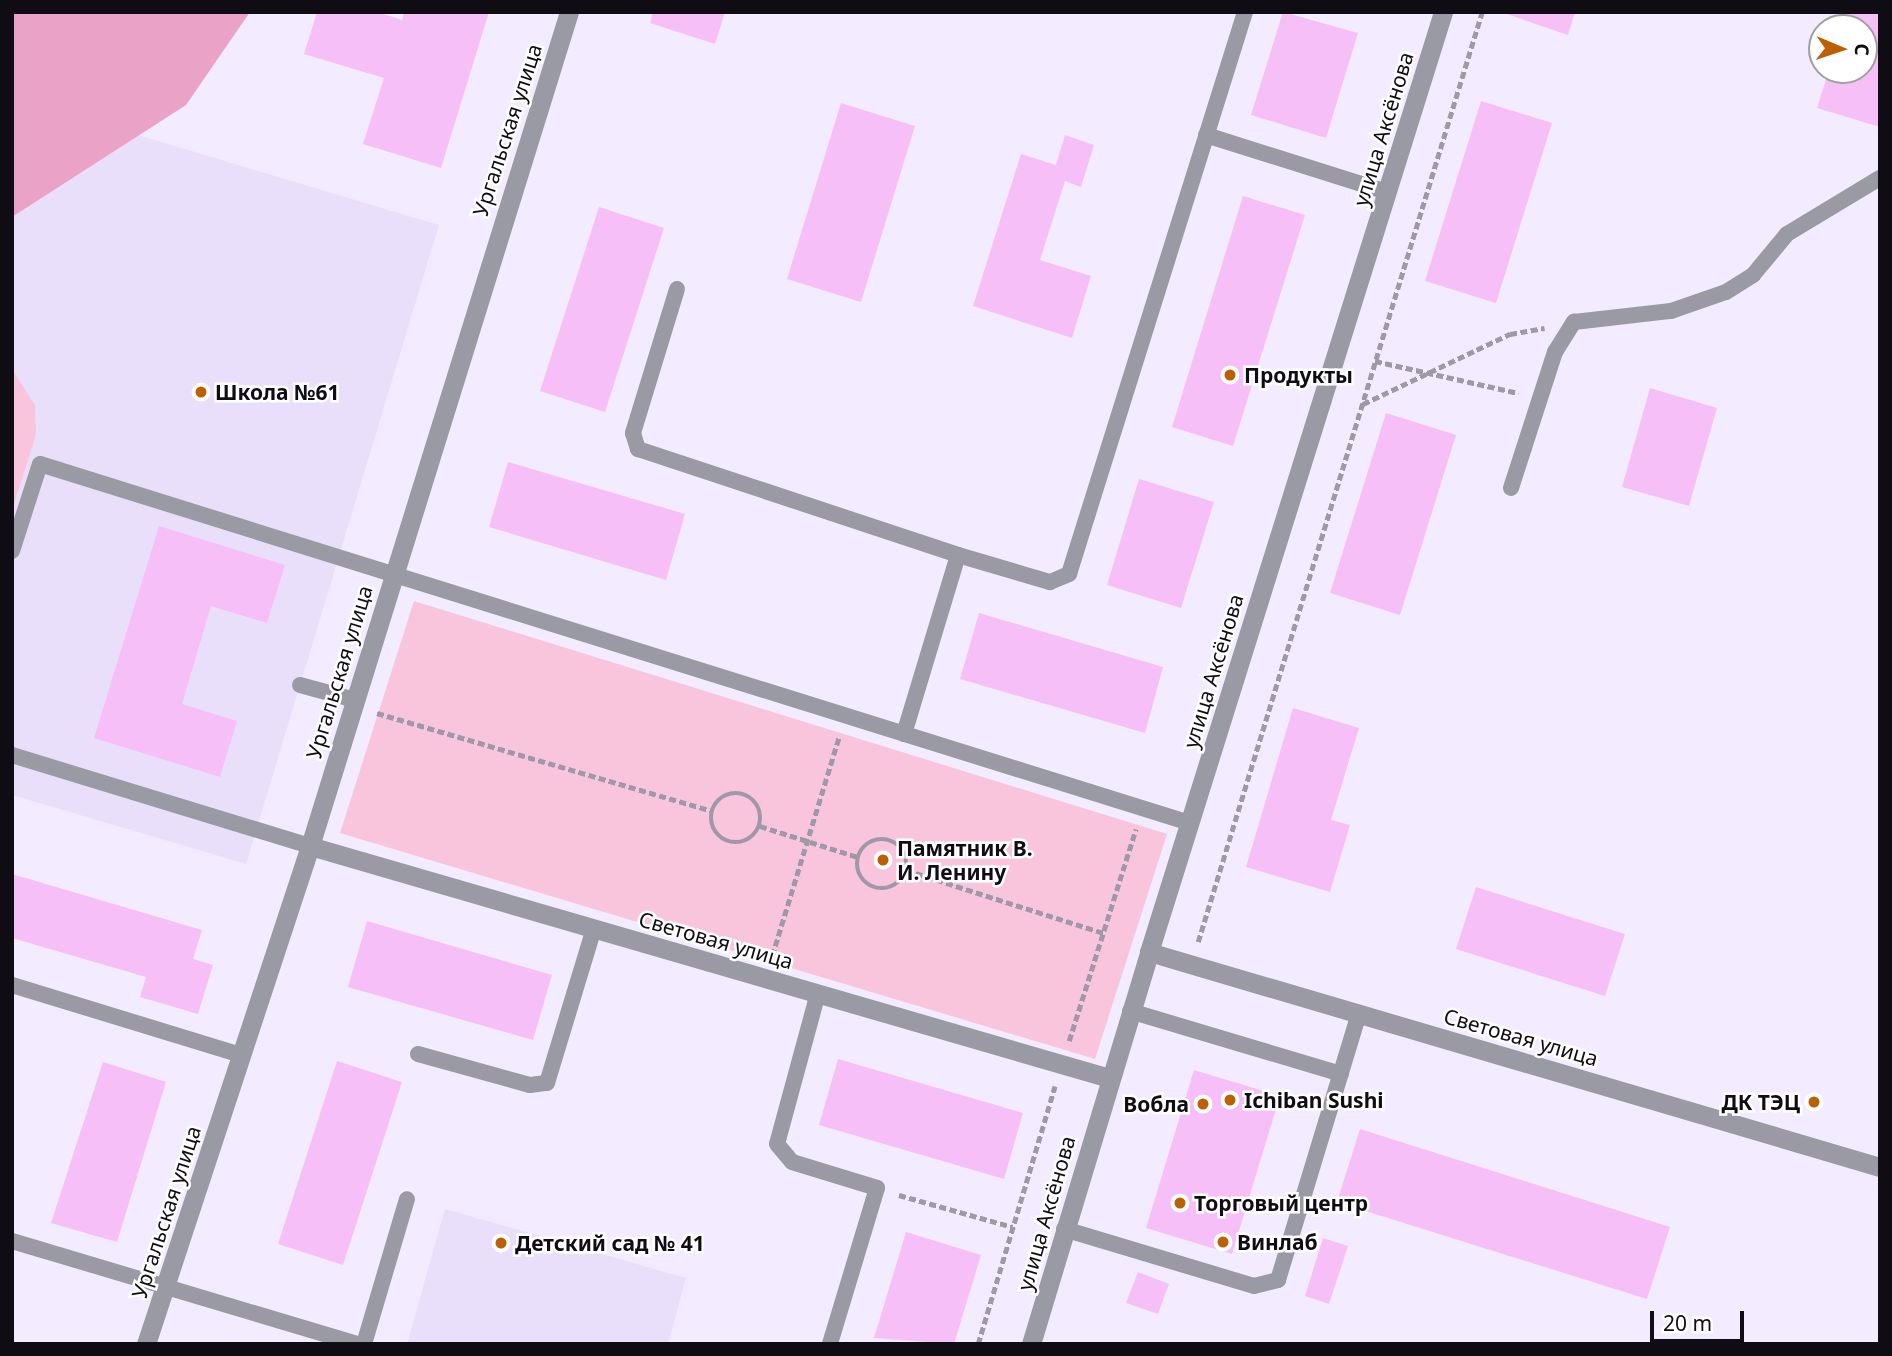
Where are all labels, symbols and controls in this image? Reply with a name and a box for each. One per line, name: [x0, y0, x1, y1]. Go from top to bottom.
north arrow: [1808, 14, 1878, 84]
street label: Ургальская улица: [467, 41, 547, 219]
text: С: [1849, 43, 1875, 56]
street label: улица Аксёнова: [1348, 49, 1418, 209]
place label: Продукты: [1244, 362, 1353, 388]
marker: Продукты: [1222, 367, 1238, 383]
place label: Школа №61: [215, 379, 340, 405]
marker: Школа №61: [193, 384, 209, 400]
street label: Ургальская улица: [301, 582, 377, 762]
street label: улица Аксёнова: [1178, 591, 1248, 751]
place label: Памятник В. И. Ленину: [897, 835, 1033, 885]
marker: Памятник В. И. Ленину: [875, 852, 891, 868]
street label: Световая улица: [636, 906, 796, 974]
street label: Световая улица: [1441, 1003, 1601, 1071]
place label: Ichiban Sushi: [1244, 1087, 1384, 1113]
place label: ДК ТЭЦ: [1722, 1089, 1800, 1115]
place label: Вобла: [1123, 1091, 1189, 1117]
marker: Ichiban Sushi: [1222, 1092, 1238, 1108]
marker: ДК ТЭЦ: [1806, 1094, 1822, 1110]
marker: Вобла: [1195, 1096, 1211, 1112]
street label: Ургальская улица: [126, 1123, 206, 1301]
street label: улица Аксёнова: [1012, 1133, 1080, 1293]
place label: Торговый центр: [1194, 1190, 1368, 1216]
marker: Торговый центр: [1172, 1195, 1188, 1211]
place label: Винлаб: [1237, 1229, 1318, 1255]
place label: Детский сад № 41: [515, 1230, 705, 1256]
marker: Винлаб: [1215, 1234, 1231, 1250]
marker: Детский сад № 41: [493, 1235, 509, 1251]
scale bar: [1654, 1296, 1748, 1340]
text: 20 m: [1663, 1309, 1712, 1337]

